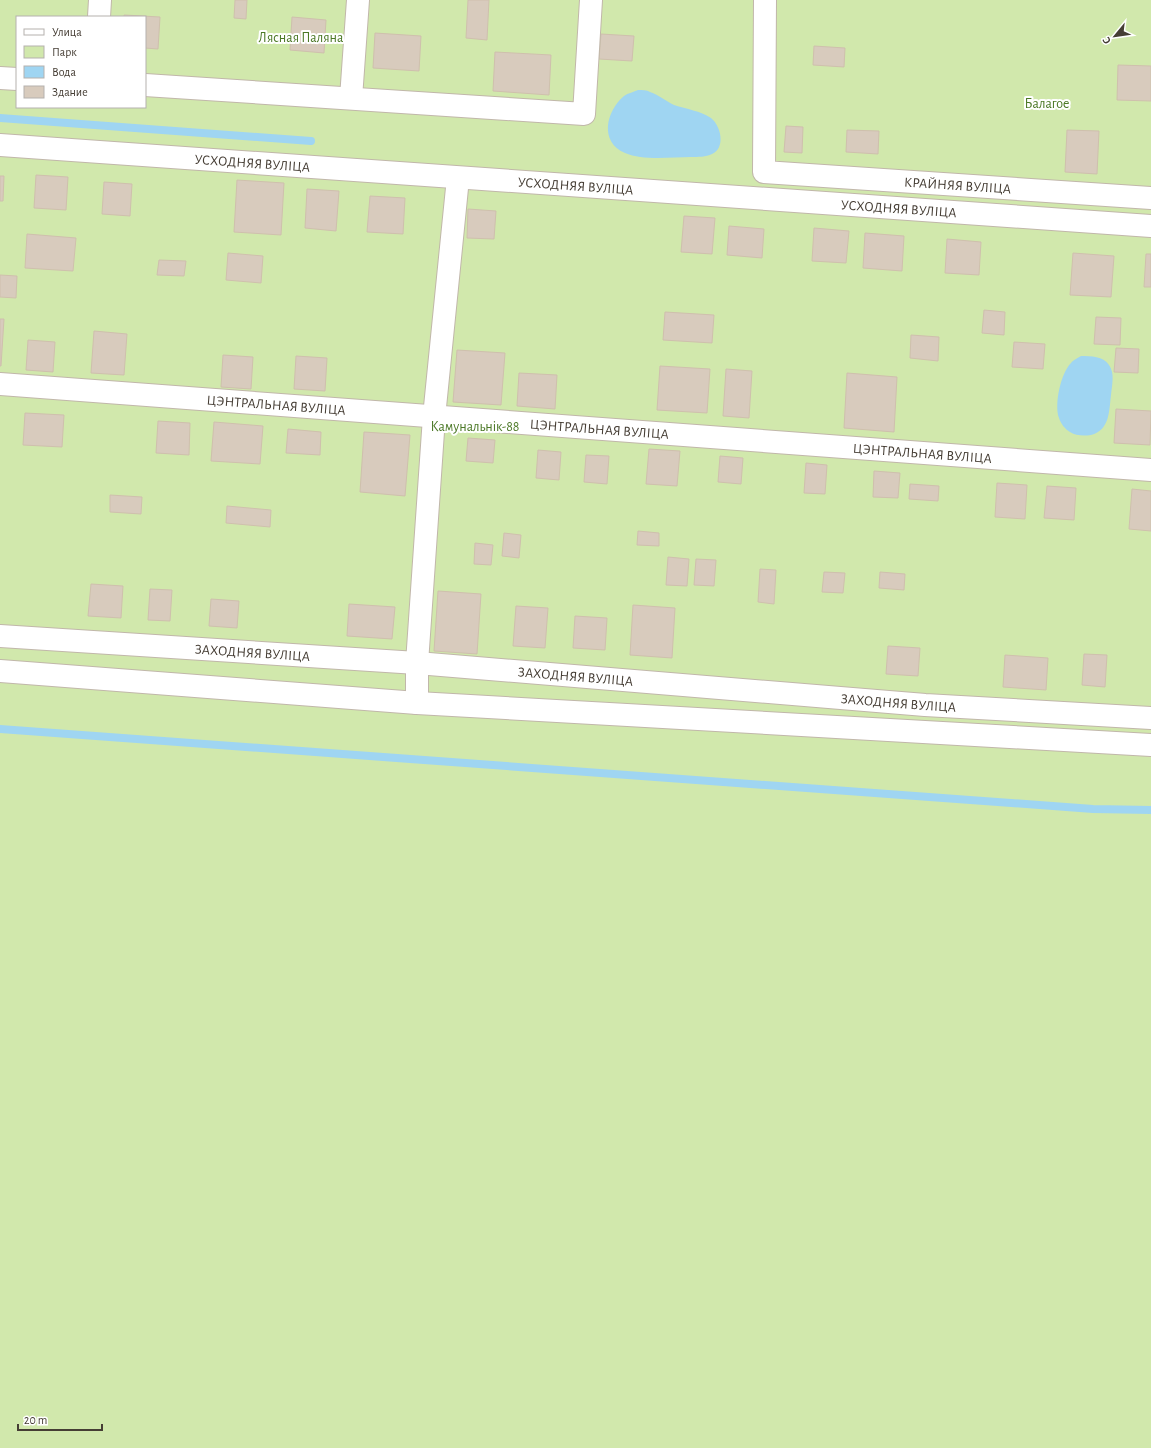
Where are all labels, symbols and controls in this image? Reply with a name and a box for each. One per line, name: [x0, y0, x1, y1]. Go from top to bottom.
legend: [16, 16, 146, 108]
north arrow: [1095, 16, 1135, 56]
text: Улица: [52, 26, 82, 38]
park label: Лясная Паляна: [259, 31, 344, 45]
text: С: [1100, 35, 1113, 46]
text: Парк: [52, 46, 77, 58]
text: Вода: [52, 66, 76, 78]
text: Здание: [52, 86, 88, 98]
park label: Балагое: [1025, 97, 1069, 111]
street label: УСХОДНЯЯ ВУЛІЦА: [194, 153, 311, 175]
street label: УСХОДНЯЯ ВУЛІЦА: [517, 175, 634, 198]
street label: КРАЙНЯЯ ВУЛІЦА: [904, 175, 1011, 197]
street label: УСХОДНЯЯ ВУЛІЦА: [840, 198, 957, 220]
street label: ЦЭНТРАЛЬНАЯ ВУЛІЦА: [206, 393, 346, 418]
street label: ЦЭНТРАЛЬНАЯ ВУЛІЦА: [529, 418, 669, 442]
park label: Камунальнік-88: [431, 420, 519, 434]
street label: ЦЭНТРАЛЬНАЯ ВУЛІЦА: [852, 442, 992, 466]
street label: ЗАХОДНЯЯ ВУЛІЦА: [194, 643, 311, 664]
street label: ЗАХОДНЯЯ ВУЛІЦА: [517, 665, 634, 689]
street label: ЗАХОДНЯЯ ВУЛІЦА: [840, 692, 956, 715]
scale bar: [18, 1406, 102, 1432]
text: 20 m: [24, 1414, 47, 1426]

